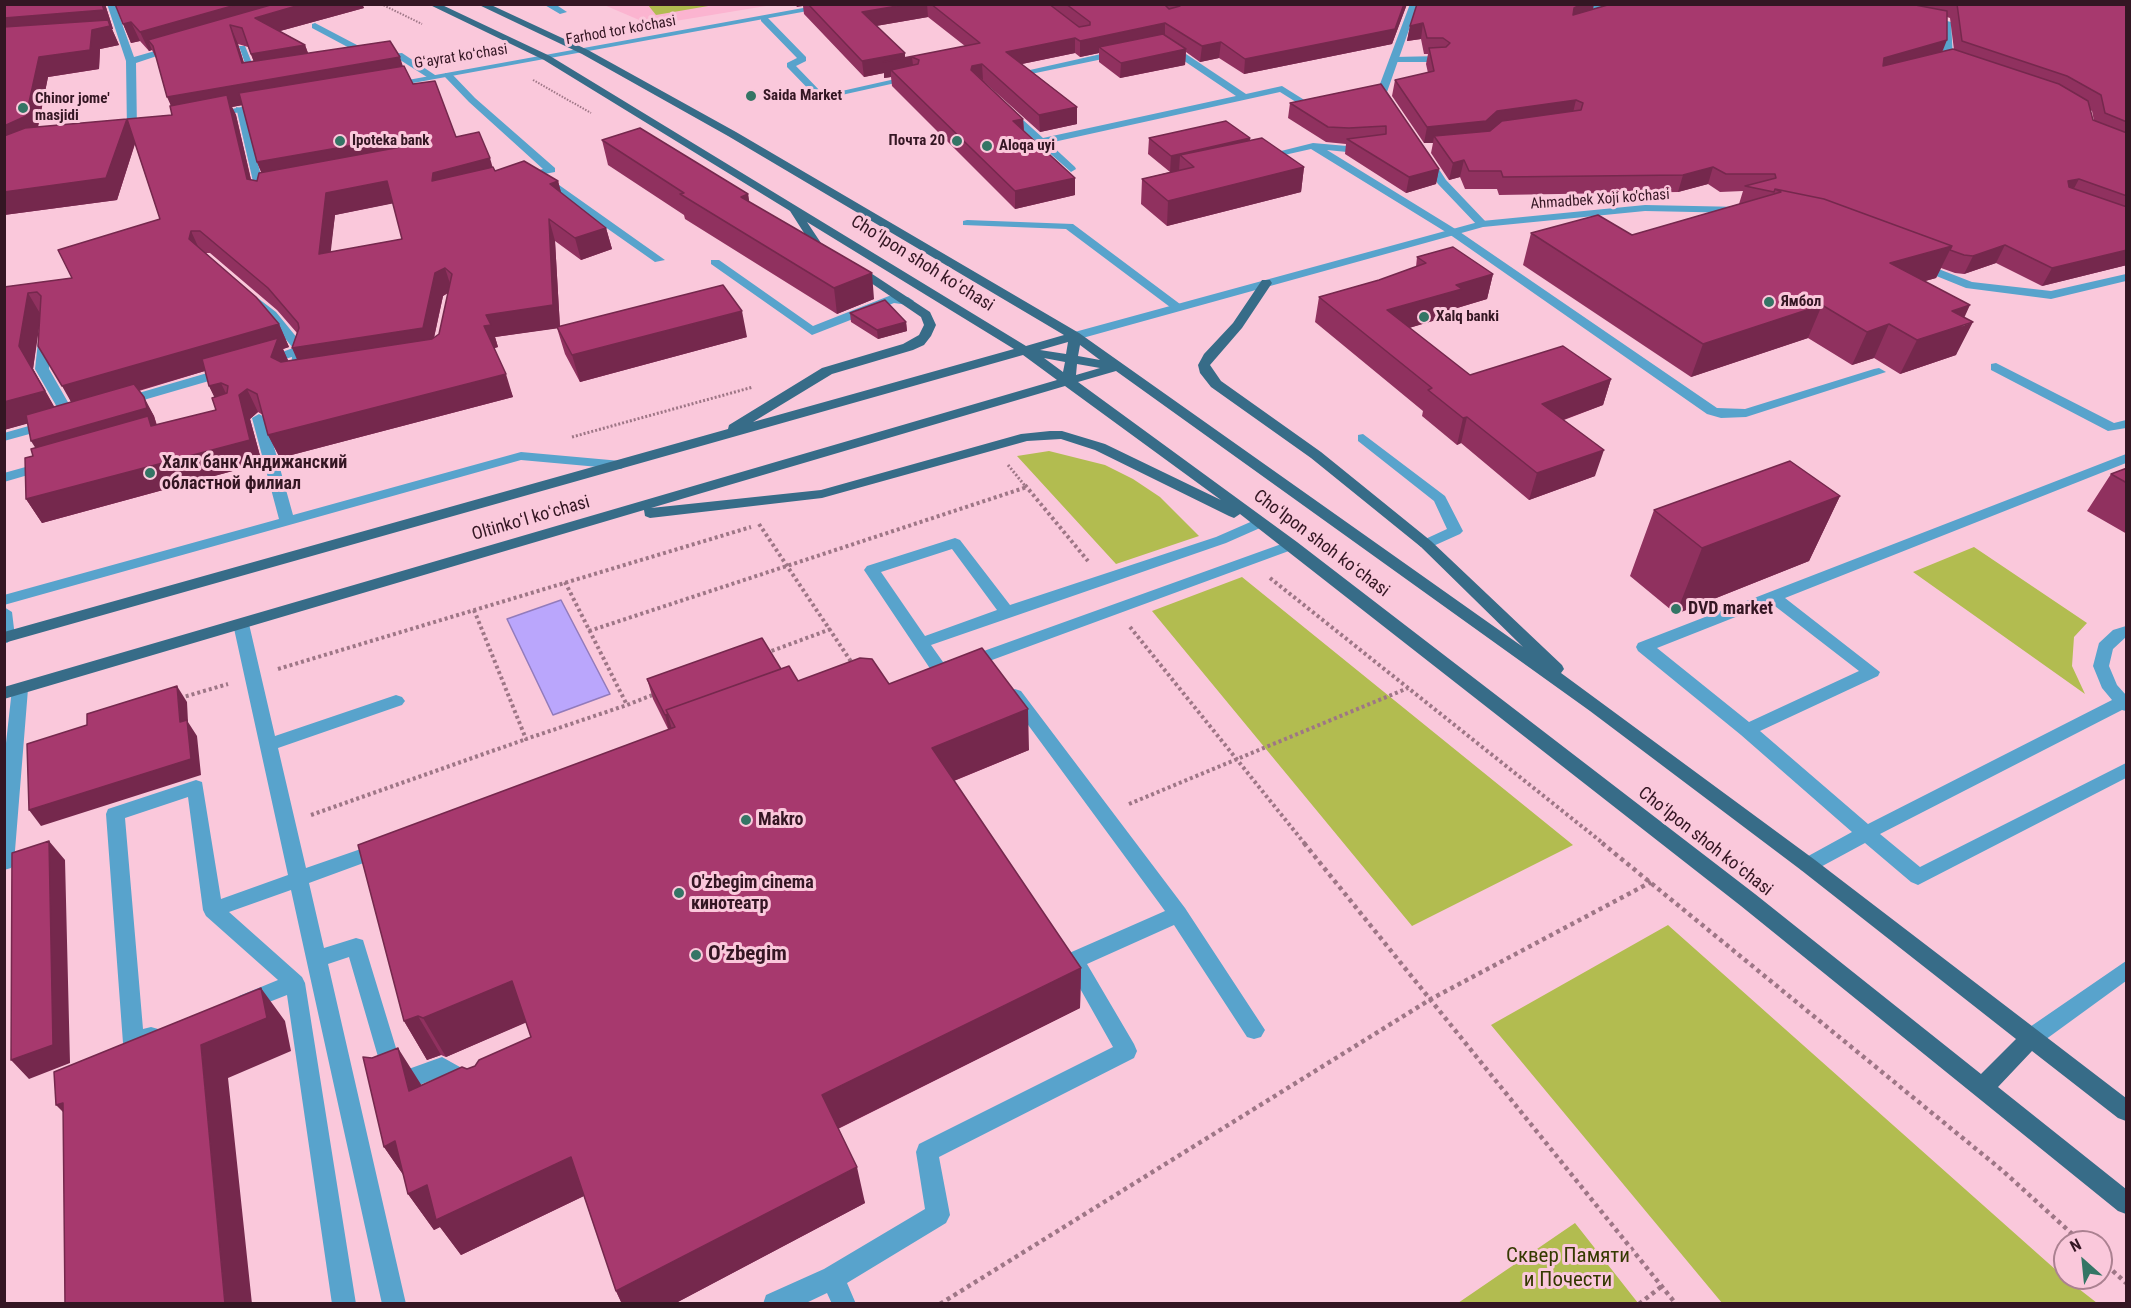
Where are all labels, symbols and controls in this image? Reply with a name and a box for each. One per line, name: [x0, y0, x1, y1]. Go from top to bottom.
street label: Farhod tor ko'chasi: [565, 12, 677, 50]
street label: Gʻayrat koʻchasi: [413, 41, 509, 73]
place label: Saida Market: [763, 87, 842, 105]
marker: Saida Market: [744, 89, 758, 103]
place label: Chinor jome' masjidi: [35, 90, 110, 125]
marker: Chinor jome' masjidi: [16, 101, 30, 115]
place label: Ipoteka bank: [352, 132, 429, 150]
place label: Почта 20: [889, 132, 945, 150]
marker: Ipoteka bank: [333, 134, 347, 148]
marker: Почта 20: [950, 134, 964, 148]
place label: Aloqa uyi: [999, 137, 1055, 155]
marker: Aloqa uyi: [980, 139, 994, 153]
street label: Ahmadbek Xoji ko'chasi: [1530, 186, 1670, 214]
street label: Choʻlpon shoh koʻchasi: [846, 211, 998, 317]
place label: Ямбол: [1781, 293, 1821, 311]
marker: Ямбол: [1762, 295, 1776, 309]
place label: Xalq banki: [1436, 308, 1499, 326]
marker: Xalq banki: [1417, 310, 1431, 324]
place label: Халк банк Андижанский областной филиал: [162, 452, 347, 494]
marker: Халк банк Андижанский областной филиал: [143, 466, 157, 480]
street label: Choʻlpon shoh koʻchasi: [1249, 486, 1393, 602]
street label: Oltinkoʻl koʻchasi: [470, 492, 592, 546]
place label: DVD market: [1688, 598, 1773, 620]
marker: DVD market: [1669, 602, 1683, 616]
street label: Choʻlpon shoh koʻchasi: [1633, 783, 1777, 901]
place label: Makro: [758, 809, 803, 831]
marker: Makro: [739, 813, 753, 827]
place label: O'zbegim cinema кинотеатр: [691, 872, 814, 914]
marker: O'zbegim cinema кинотеатр: [672, 886, 686, 900]
place label: O’zbegim: [708, 942, 787, 968]
marker: O’zbegim: [689, 948, 703, 962]
north arrow: [2053, 1230, 2113, 1290]
text: N: [2067, 1235, 2084, 1256]
park label: Сквер Памяти и Почести: [1506, 1244, 1630, 1294]

